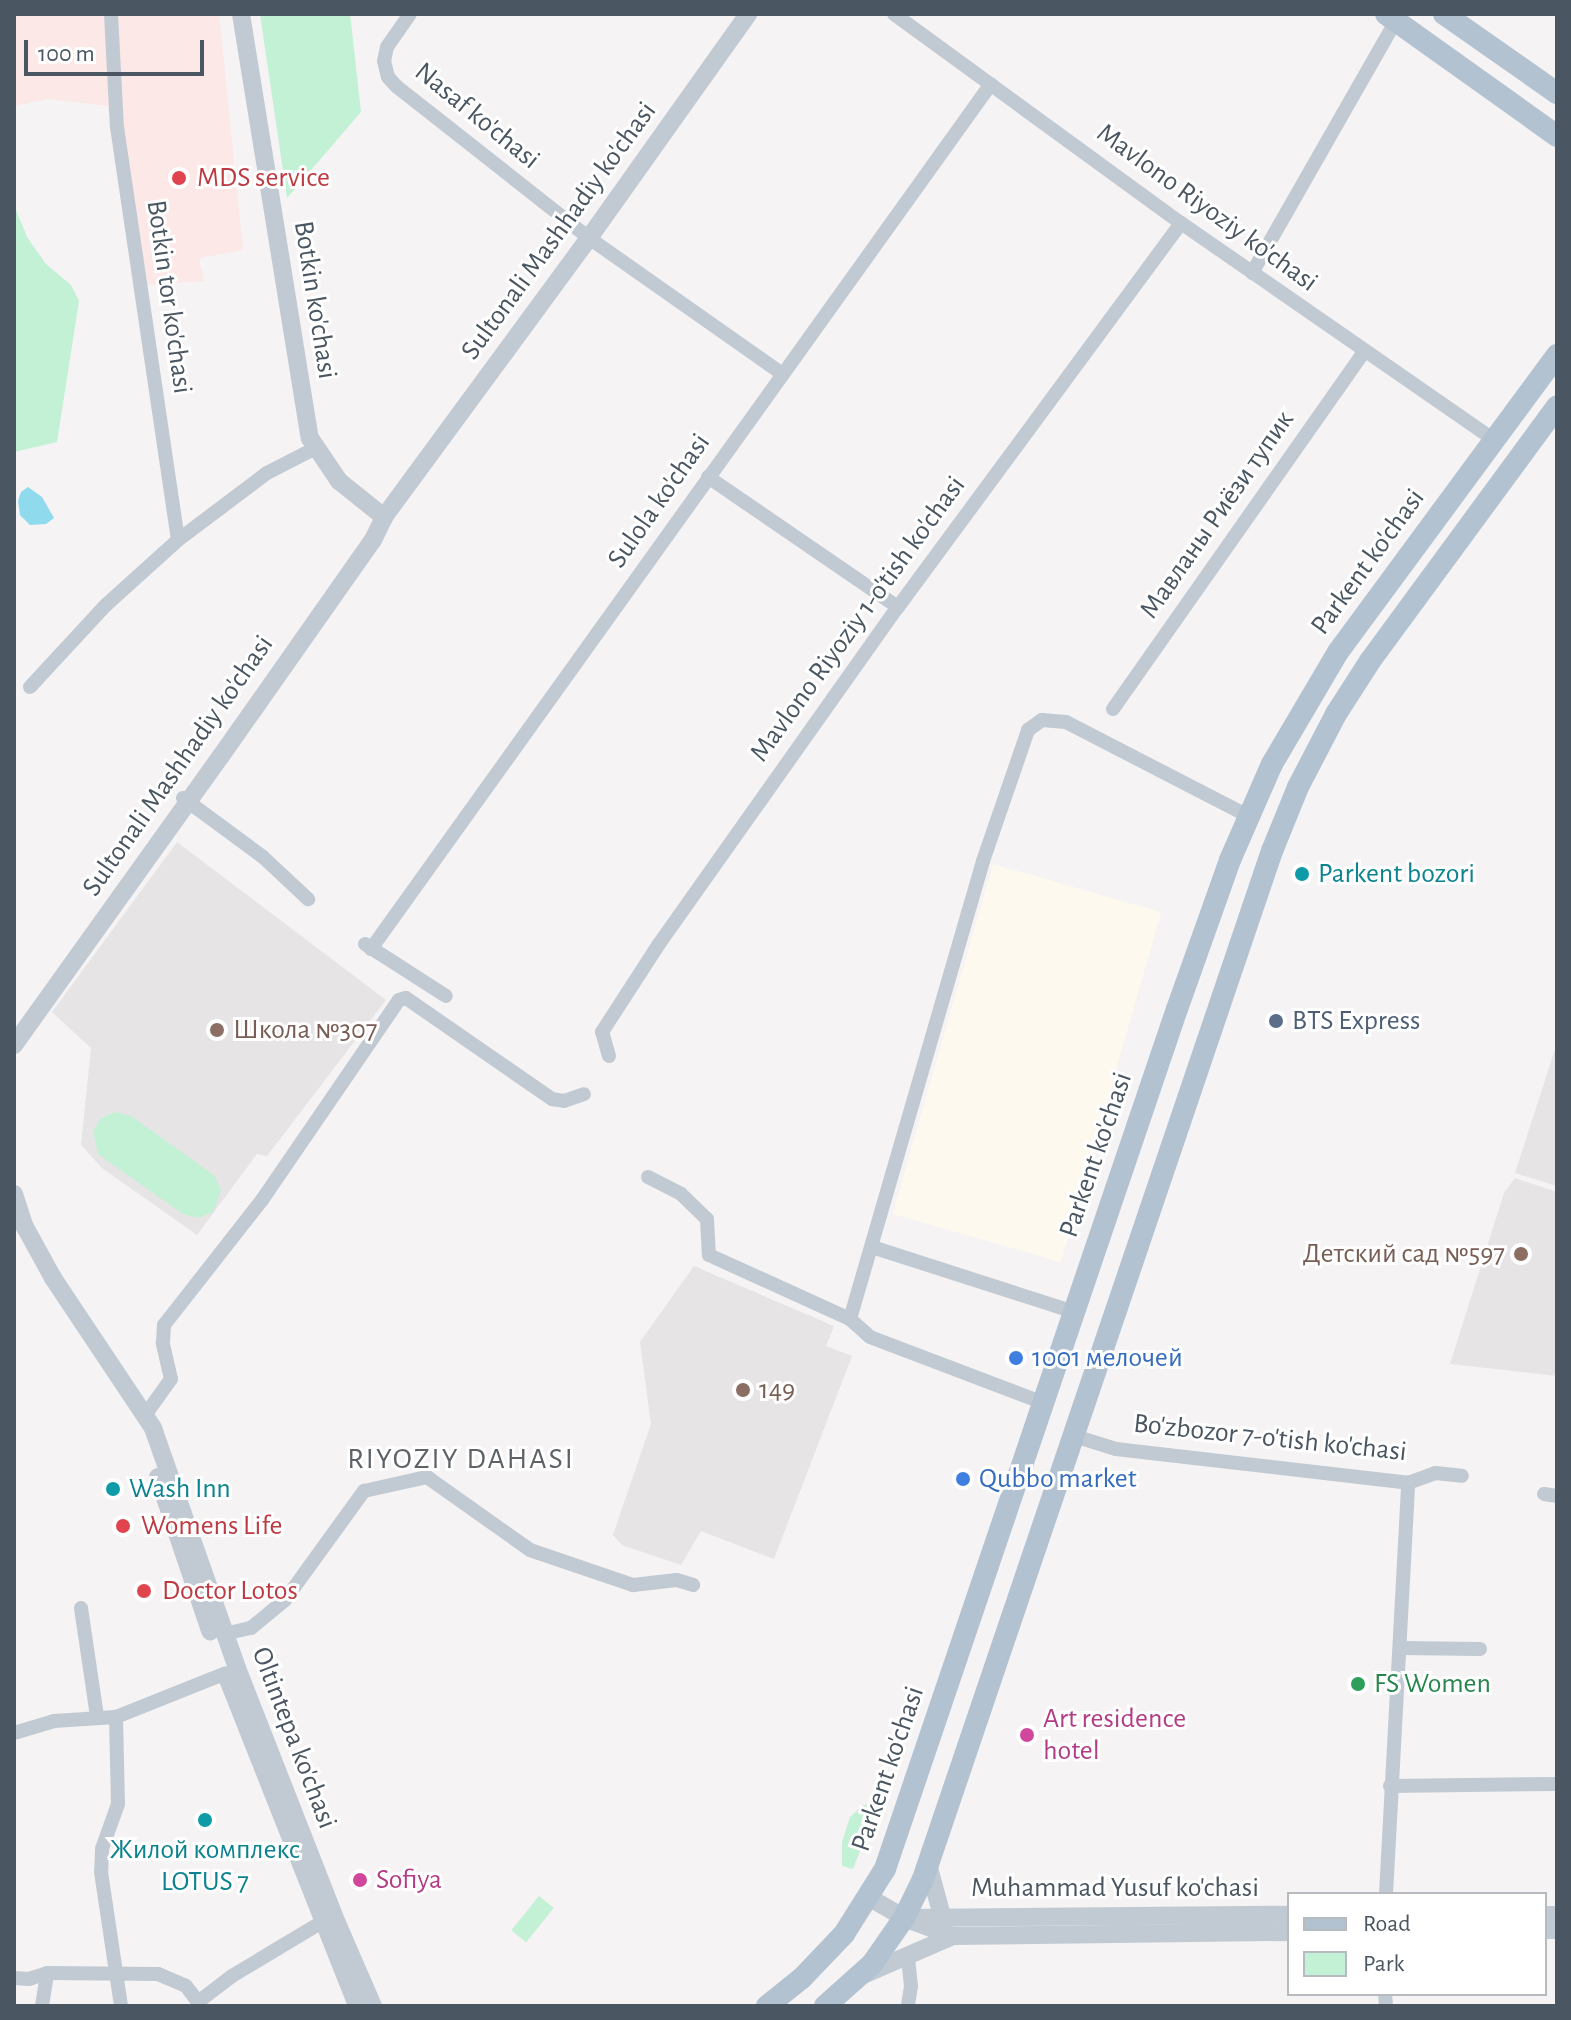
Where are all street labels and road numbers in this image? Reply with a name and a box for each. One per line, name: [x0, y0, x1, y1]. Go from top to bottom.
street label: Nasaf ko'chasi: [408, 55, 546, 177]
street label: Sultonali Mashhadiy ko'chasi: [454, 95, 664, 367]
street label: Mavlono Riyoziy ko'chasi: [1090, 117, 1324, 299]
street label: Botkin tor ko'chasi: [139, 198, 199, 396]
street label: Botkin ko'chasi: [286, 219, 344, 381]
street label: Мавланы Риёзи тупик: [1132, 404, 1302, 626]
street label: Sulola ko'chasi: [600, 427, 718, 575]
street label: Mavlono Riyoziy 1-o'tish ko'chasi: [743, 470, 973, 768]
street label: Parkent ko'chasi: [1304, 482, 1432, 642]
street label: Sultonali Mashhadiy ko'chasi: [75, 629, 281, 903]
street label: Parkent ko'chasi: [1052, 1068, 1140, 1242]
street label: Bo'zbozor 7-o'tish ko'chasi: [1132, 1407, 1408, 1469]
street label: Oltintepa ko'chasi: [244, 1643, 344, 1833]
street label: Parkent ko'chasi: [844, 1682, 932, 1856]
street label: Muhammad Yusuf ko'chasi: [971, 1871, 1259, 1905]

